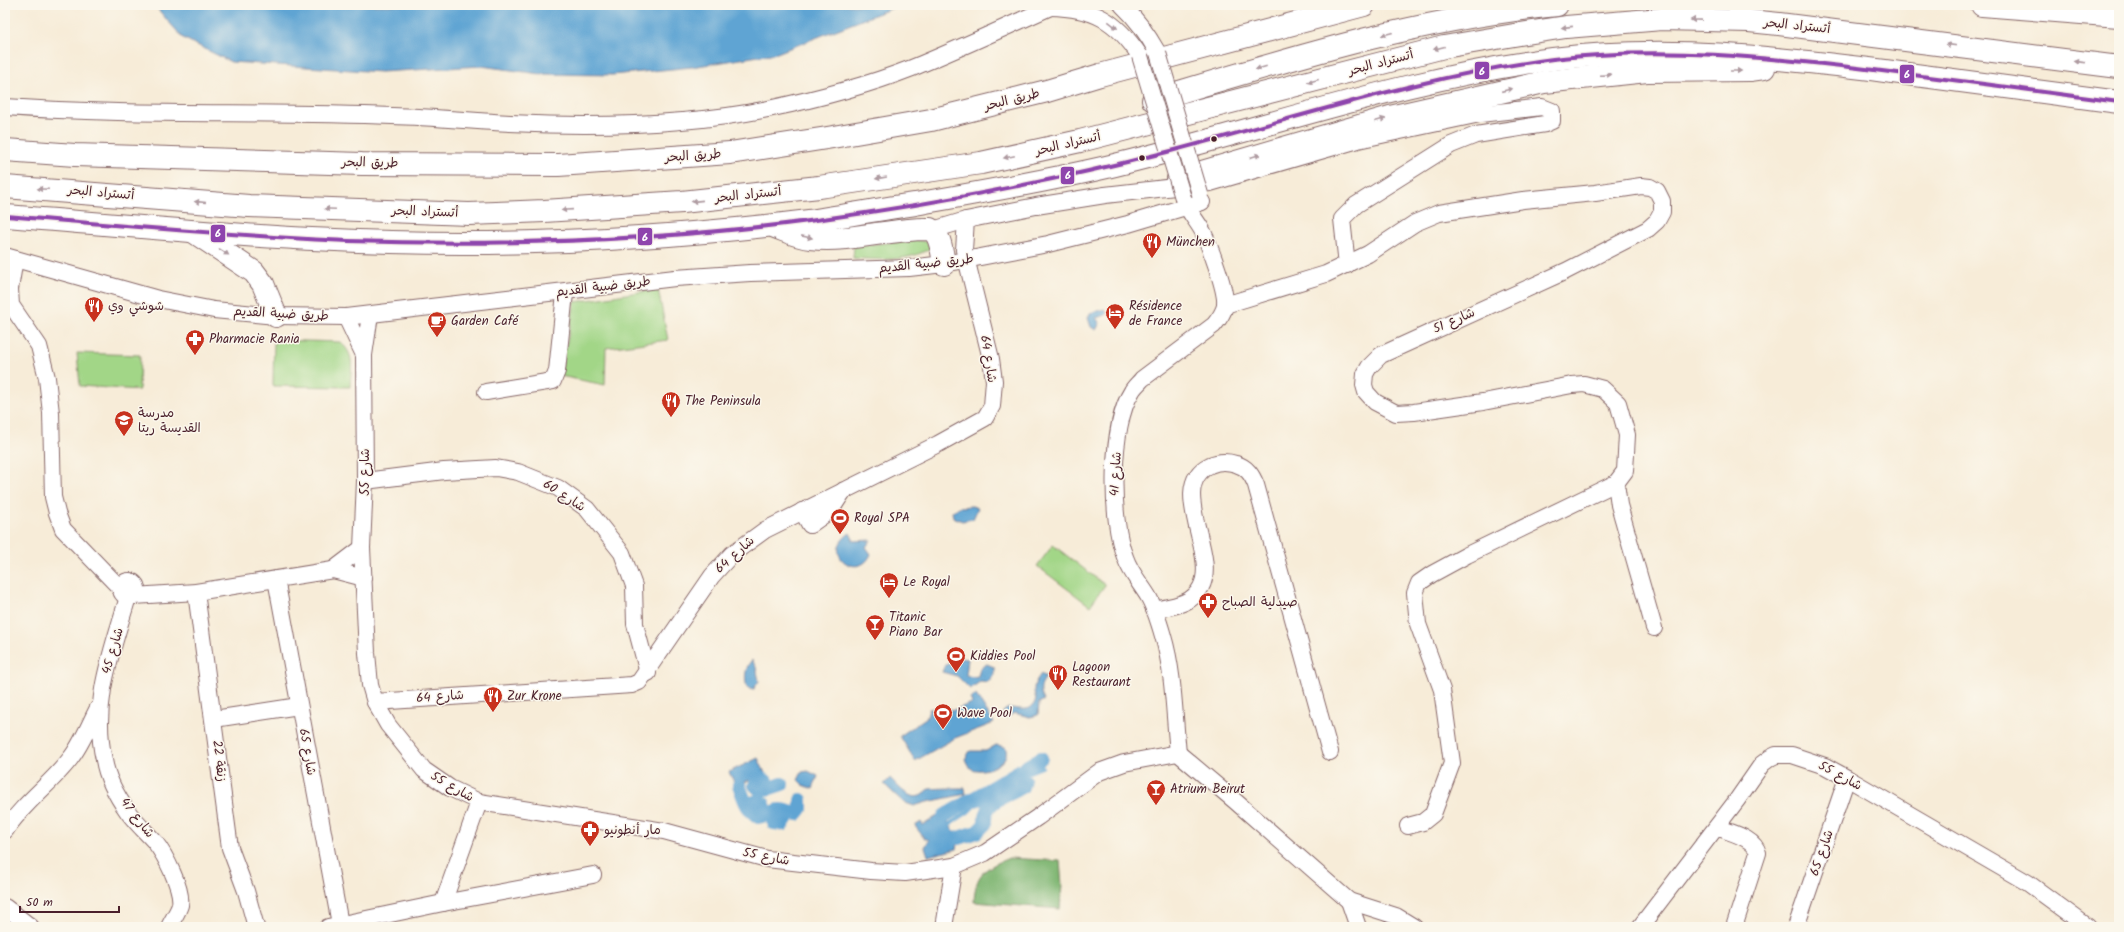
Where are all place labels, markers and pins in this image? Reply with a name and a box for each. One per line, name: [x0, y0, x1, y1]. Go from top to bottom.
unlabelled marker: [1209, 134, 1219, 144]
unlabelled marker: [1137, 153, 1147, 163]
restaurant icon: München: [1141, 231, 1163, 259]
place label: München: [1166, 232, 1215, 253]
restaurant icon: شوشي وي: [83, 295, 105, 323]
place label: شوشي وي: [108, 296, 164, 317]
place label: Résidence de France: [1129, 296, 1182, 332]
hotel icon: Résidence de France: [1104, 302, 1126, 330]
cafe icon: Garden Café: [426, 310, 448, 338]
place label: Garden Café: [451, 311, 520, 332]
pharmacy icon: Pharmacie Rania: [184, 328, 206, 356]
place label: Pharmacie Rania: [209, 329, 300, 350]
restaurant icon: The Peninsula: [660, 390, 682, 418]
place label: The Peninsula: [685, 391, 761, 412]
place label: مدرسة القديسة ريتا: [138, 403, 201, 439]
school or university icon: مدرسة القديسة ريتا: [113, 409, 135, 437]
sports icon: Royal SPA: [829, 507, 851, 535]
place label: Royal SPA: [854, 508, 910, 529]
hotel icon: Le Royal: [878, 571, 900, 599]
place label: Le Royal: [903, 572, 950, 593]
pharmacy icon: صيدلية الصباح: [1197, 591, 1219, 619]
place label: صيدلية الصباح: [1222, 592, 1298, 613]
place label: Titanic Piano Bar: [889, 607, 943, 643]
bar icon: Titanic Piano Bar: [864, 613, 886, 641]
sports icon: Kiddies Pool: [945, 645, 967, 673]
place label: Kiddies Pool: [970, 646, 1035, 667]
place label: Lagoon Restaurant: [1072, 657, 1132, 693]
restaurant icon: Lagoon Restaurant: [1047, 663, 1069, 691]
restaurant icon: Zur Krone: [482, 685, 504, 713]
place label: Zur Krone: [507, 686, 562, 707]
sports icon: Wave Pool: [932, 702, 954, 730]
place label: Wave Pool: [957, 703, 1012, 724]
bar icon: Atrium Beirut: [1145, 778, 1167, 806]
place label: Atrium Beirut: [1170, 779, 1246, 800]
pharmacy icon: مار أنطونيو: [579, 819, 601, 847]
place label: مار أنطونيو: [603, 820, 661, 841]

